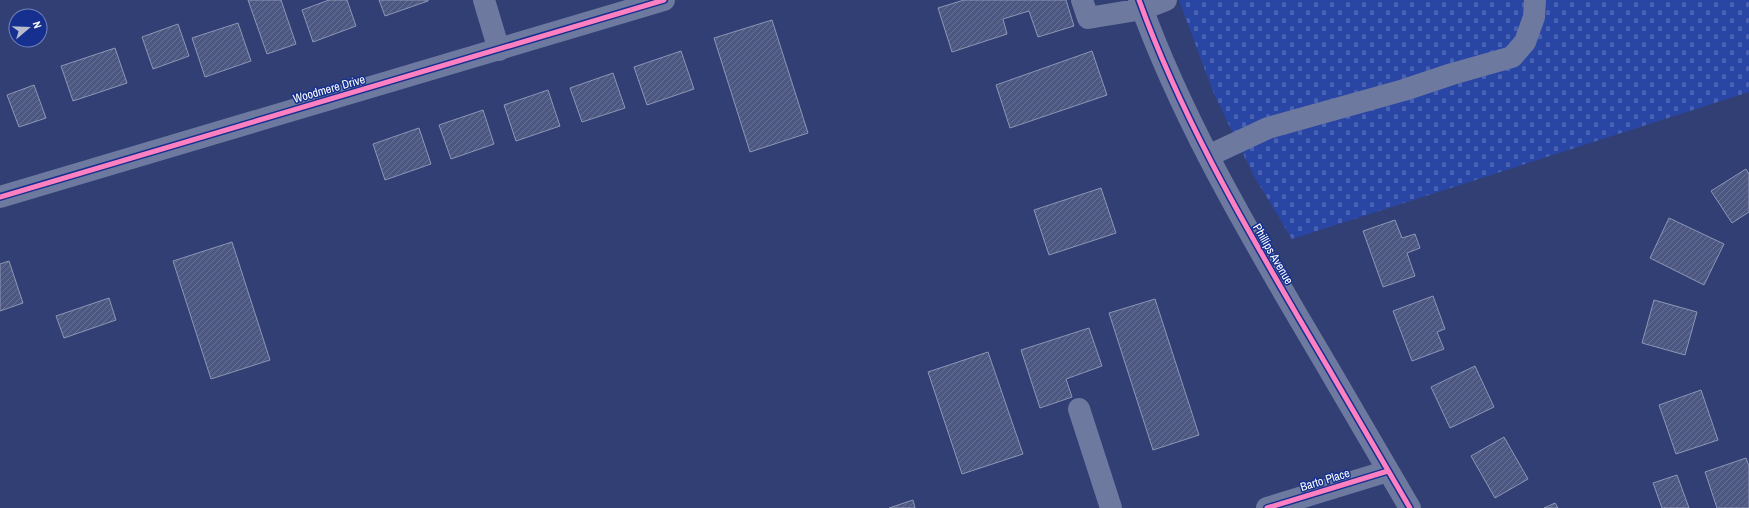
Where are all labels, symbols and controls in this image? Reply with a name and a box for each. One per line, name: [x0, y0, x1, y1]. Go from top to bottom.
north arrow: [8, 8, 48, 48]
text: N: [30, 19, 45, 30]
street label: Woodmere Drive: [291, 71, 367, 107]
street label: Phillips Avenue: [1249, 221, 1297, 287]
street label: Barto Place: [1298, 465, 1352, 495]

